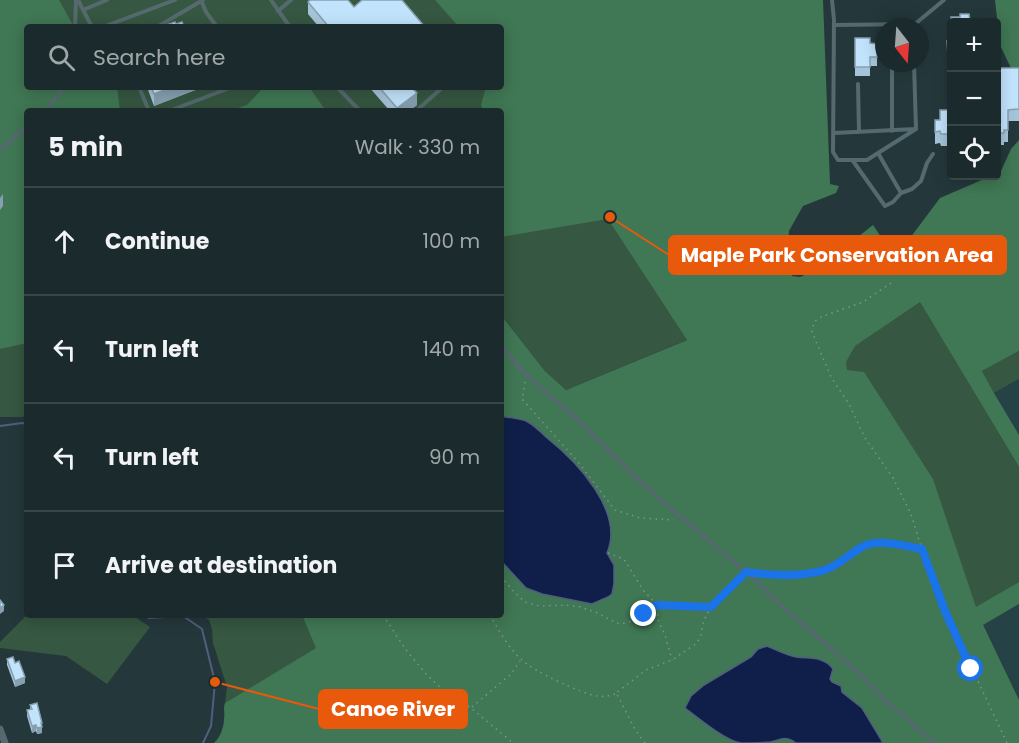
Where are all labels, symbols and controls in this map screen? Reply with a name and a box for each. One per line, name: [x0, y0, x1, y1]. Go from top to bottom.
north arrow: [875, 18, 929, 72]
map controls: [947, 18, 1001, 180]
button: +: [947, 18, 1001, 72]
search box: [24, 24, 504, 90]
icon: search: [45, 41, 78, 74]
text: Search here: [93, 42, 226, 73]
button: −: [947, 72, 1001, 126]
button: locate: [947, 126, 1001, 180]
text: 5 min: [48, 129, 123, 165]
text: Walk · 330 m: [355, 133, 480, 161]
icon: ahead: [48, 225, 81, 258]
text: Continue: [105, 226, 209, 257]
text: 100 m: [423, 227, 480, 255]
callout: Maple Park Conservation Area: [669, 236, 1006, 274]
text: Maple Park Conservation Area: [681, 241, 993, 269]
icon: left: [48, 333, 81, 366]
text: Turn left: [105, 334, 199, 365]
text: 140 m: [423, 335, 480, 363]
icon: left: [48, 441, 81, 474]
text: Turn left: [105, 442, 199, 473]
text: 90 m: [429, 443, 480, 471]
icon: arrive: [48, 549, 81, 582]
text: Arrive at destination: [105, 550, 337, 581]
route end: [630, 600, 656, 626]
route start: [957, 655, 983, 681]
callout: Canoe River: [319, 690, 467, 728]
text: Canoe River: [331, 695, 455, 723]

